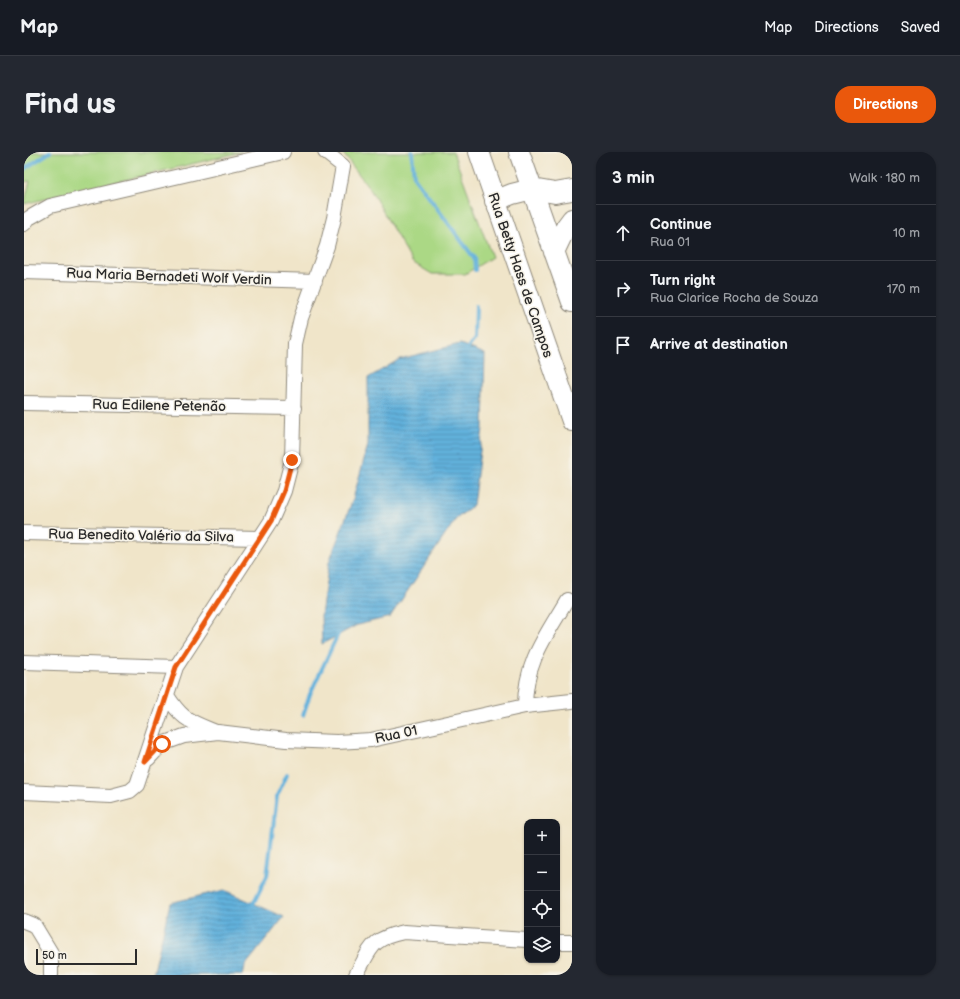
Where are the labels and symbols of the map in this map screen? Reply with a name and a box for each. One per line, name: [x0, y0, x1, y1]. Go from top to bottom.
street label: Rua Betty Hass de Campos: [484, 190, 557, 360]
street label: Rua Maria Bernadeti Wolf Verdin: [66, 264, 272, 289]
street label: Rua Edilene Petenão: [92, 396, 226, 415]
route end: [283, 451, 301, 469]
street label: Rua Benedito Valério da Silva: [48, 525, 234, 546]
street label: Rua 01: [373, 722, 419, 747]
route start: [153, 735, 171, 753]
scale bar: [36, 947, 137, 966]

